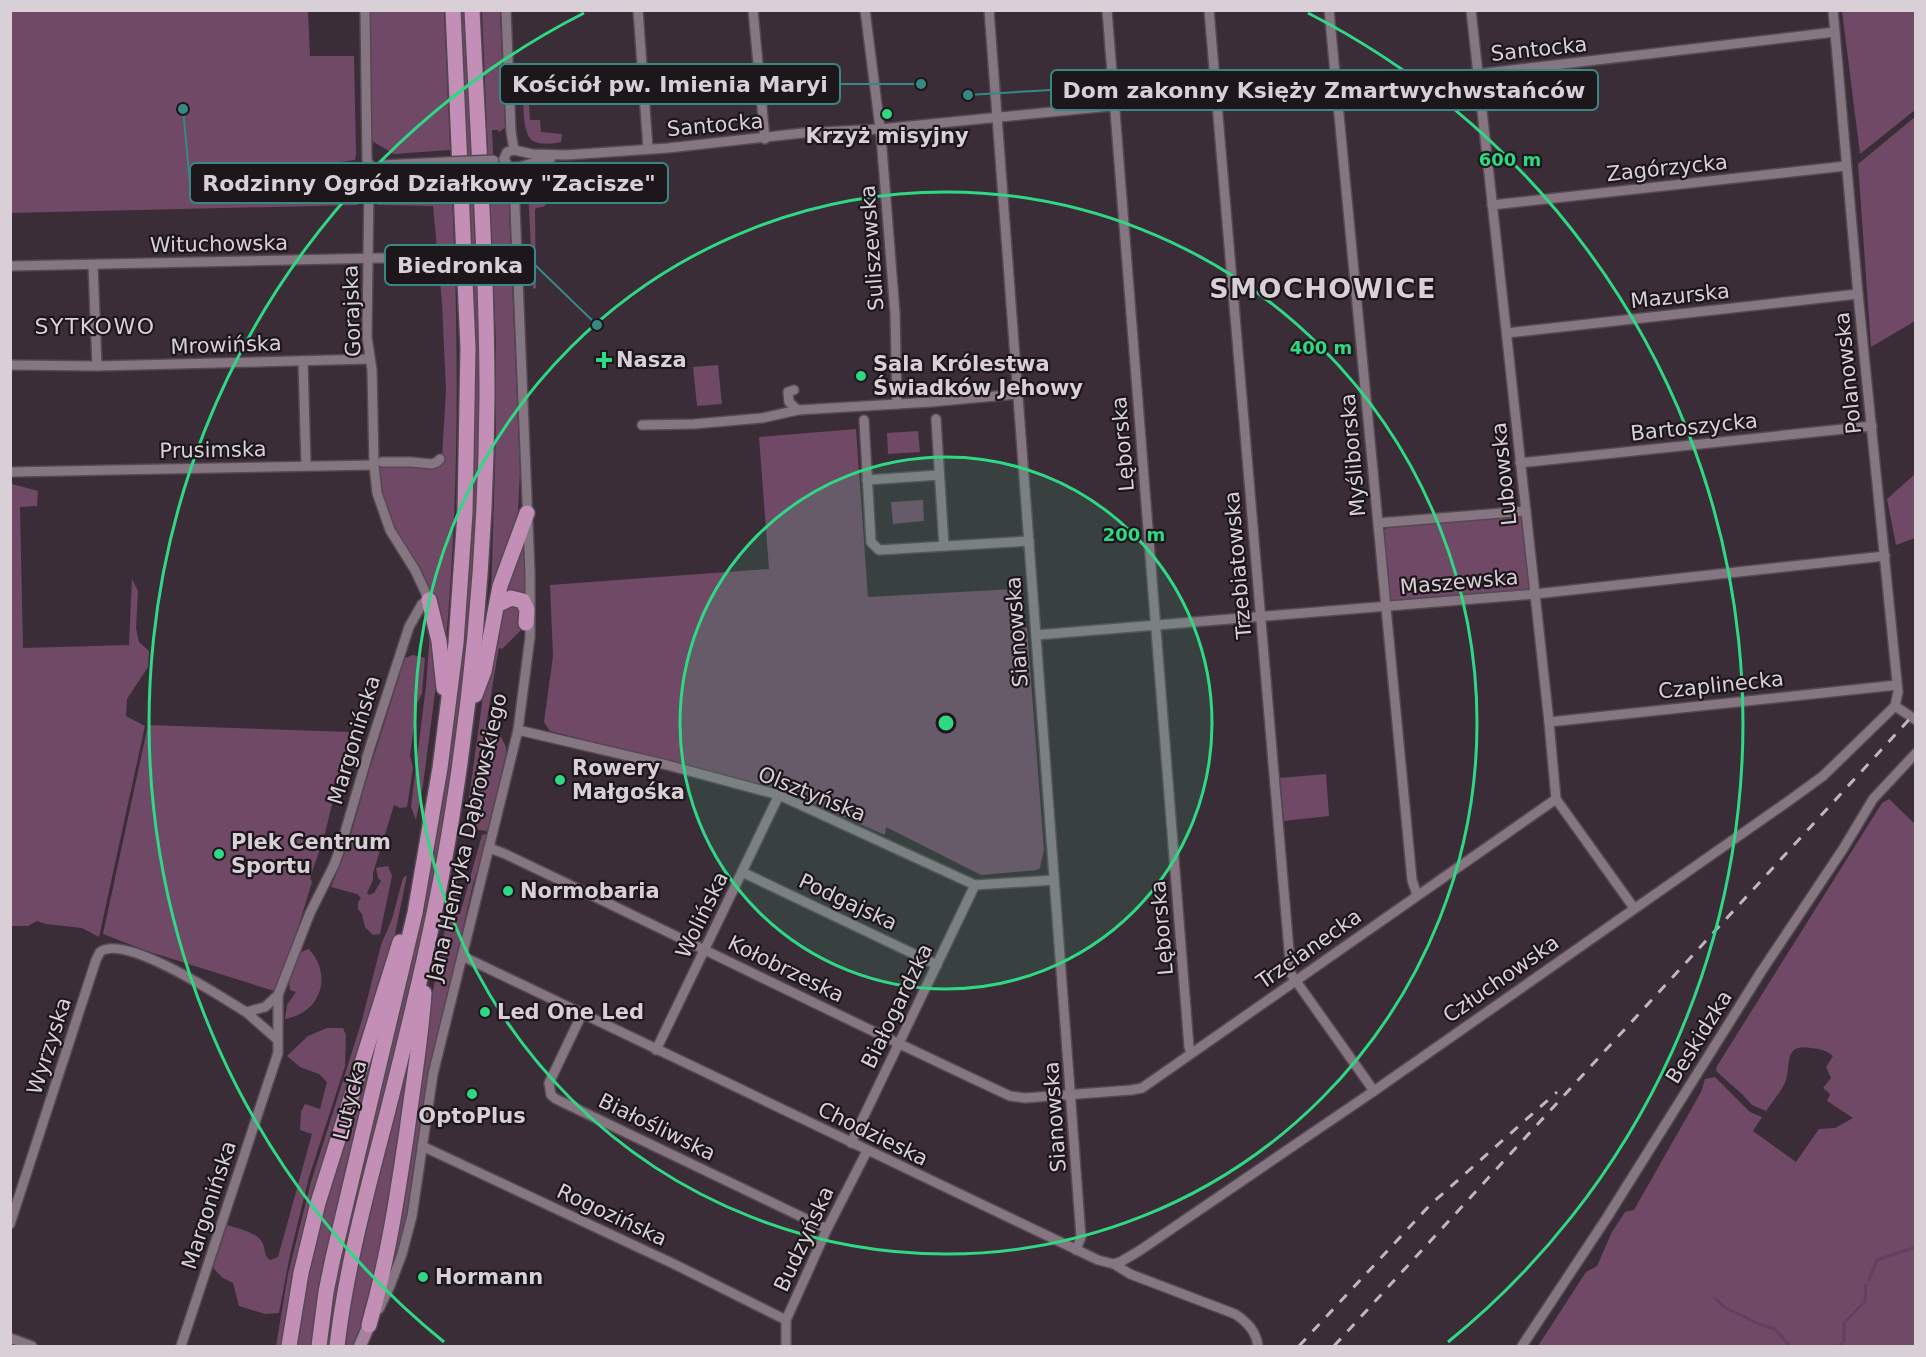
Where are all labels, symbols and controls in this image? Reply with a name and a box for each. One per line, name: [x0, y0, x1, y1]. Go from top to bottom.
street label: Santocka: [1490, 32, 1588, 66]
callout: Kościół pw. Imienia Maryi: [500, 64, 840, 104]
callout: Dom zakonny Księży Zmartwychwstańców: [1051, 70, 1598, 110]
text: Kościół pw. Imienia Maryi: [512, 72, 828, 97]
text: Dom zakonny Księży Zmartwychwstańców: [1063, 78, 1585, 103]
marker: Krzyż misyjny: [880, 107, 894, 121]
street label: Santocka: [666, 109, 764, 141]
place label: Krzyż misyjny: [805, 124, 969, 148]
text: 600 m: [1479, 149, 1541, 170]
street label: Zagórzycka: [1605, 150, 1729, 186]
callout: Rodzinny Ogród Działkowy "Zacisze": [190, 163, 668, 203]
text: Rodzinny Ogród Działkowy "Zacisze": [202, 171, 656, 196]
street label: Suliszewska: [856, 184, 888, 312]
street label: Wituchowska: [150, 231, 288, 257]
callout: Biedronka: [385, 245, 535, 285]
text: Biedronka: [397, 253, 523, 278]
street label: Gorajska: [338, 265, 366, 357]
district label: SMOCHOWICE: [1209, 273, 1437, 304]
street label: Mazurska: [1629, 279, 1731, 313]
street label: Polanowska: [1830, 311, 1866, 435]
district label: SYTKOWO: [35, 314, 155, 339]
street label: Mrowińska: [170, 331, 282, 359]
text: 400 m: [1290, 337, 1352, 358]
place label: Nasza: [616, 348, 687, 372]
place label: Sala Królestwa Świadków Jehowy: [873, 352, 1083, 400]
marker: Nasza: [597, 353, 611, 367]
marker: Sala Królestwa Świadków Jehowy: [854, 369, 868, 383]
street label: Myśliborska: [1336, 392, 1370, 518]
street label: Lęborska: [1107, 396, 1139, 492]
street label: Bartoszycka: [1629, 408, 1759, 446]
street label: Lubowska: [1487, 421, 1521, 527]
street label: Prusimska: [159, 437, 267, 463]
street label: Trzebiatowska: [1220, 490, 1257, 641]
text: 200 m: [1103, 524, 1165, 545]
street label: Maszewska: [1399, 565, 1519, 599]
street label: Sianowska: [1001, 576, 1033, 688]
street label: Czaplinecka: [1657, 666, 1785, 704]
street label: Margonińska: [323, 673, 385, 807]
street label: Jana Henryka Dąbrowskiego: [422, 691, 512, 985]
centre of rings: [936, 713, 956, 733]
place label: Rowery Małgośka: [572, 756, 685, 804]
street label: Olsztyńska: [755, 762, 869, 826]
marker: Rowery Małgośka: [553, 773, 567, 787]
place label: Plek Centrum Sportu: [231, 830, 391, 878]
marker: Plek Centrum Sportu: [212, 847, 226, 861]
street label: Wolińska: [671, 868, 733, 962]
street label: Podgajska: [795, 869, 901, 935]
place label: Normobaria: [520, 879, 660, 903]
street label: Lęborska: [1146, 880, 1178, 976]
marker: Normobaria: [501, 884, 515, 898]
street label: Trzcianecka: [1251, 904, 1366, 994]
street label: Człuchowska: [1439, 930, 1563, 1028]
street label: Kołobrzeska: [724, 931, 848, 1007]
street label: Białogardzka: [857, 940, 937, 1072]
street label: Beskidzka: [1661, 986, 1737, 1088]
street label: Wyrzyska: [22, 994, 76, 1098]
place label: Led One Led: [497, 1000, 644, 1024]
marker: Led One Led: [478, 1005, 492, 1019]
street label: Lutycka: [328, 1058, 372, 1142]
street label: Sianowska: [1039, 1061, 1071, 1173]
marker: OptoPlus: [465, 1087, 479, 1101]
street label: Białośliwska: [595, 1088, 719, 1166]
street label: Chodzieska: [814, 1097, 932, 1171]
place label: OptoPlus: [418, 1104, 526, 1128]
street label: Margonińska: [177, 1138, 241, 1272]
street label: Rogozińska: [553, 1179, 671, 1251]
street label: Budzyńska: [769, 1183, 839, 1295]
place label: Hormann: [435, 1265, 543, 1289]
marker: Hormann: [416, 1270, 430, 1284]

